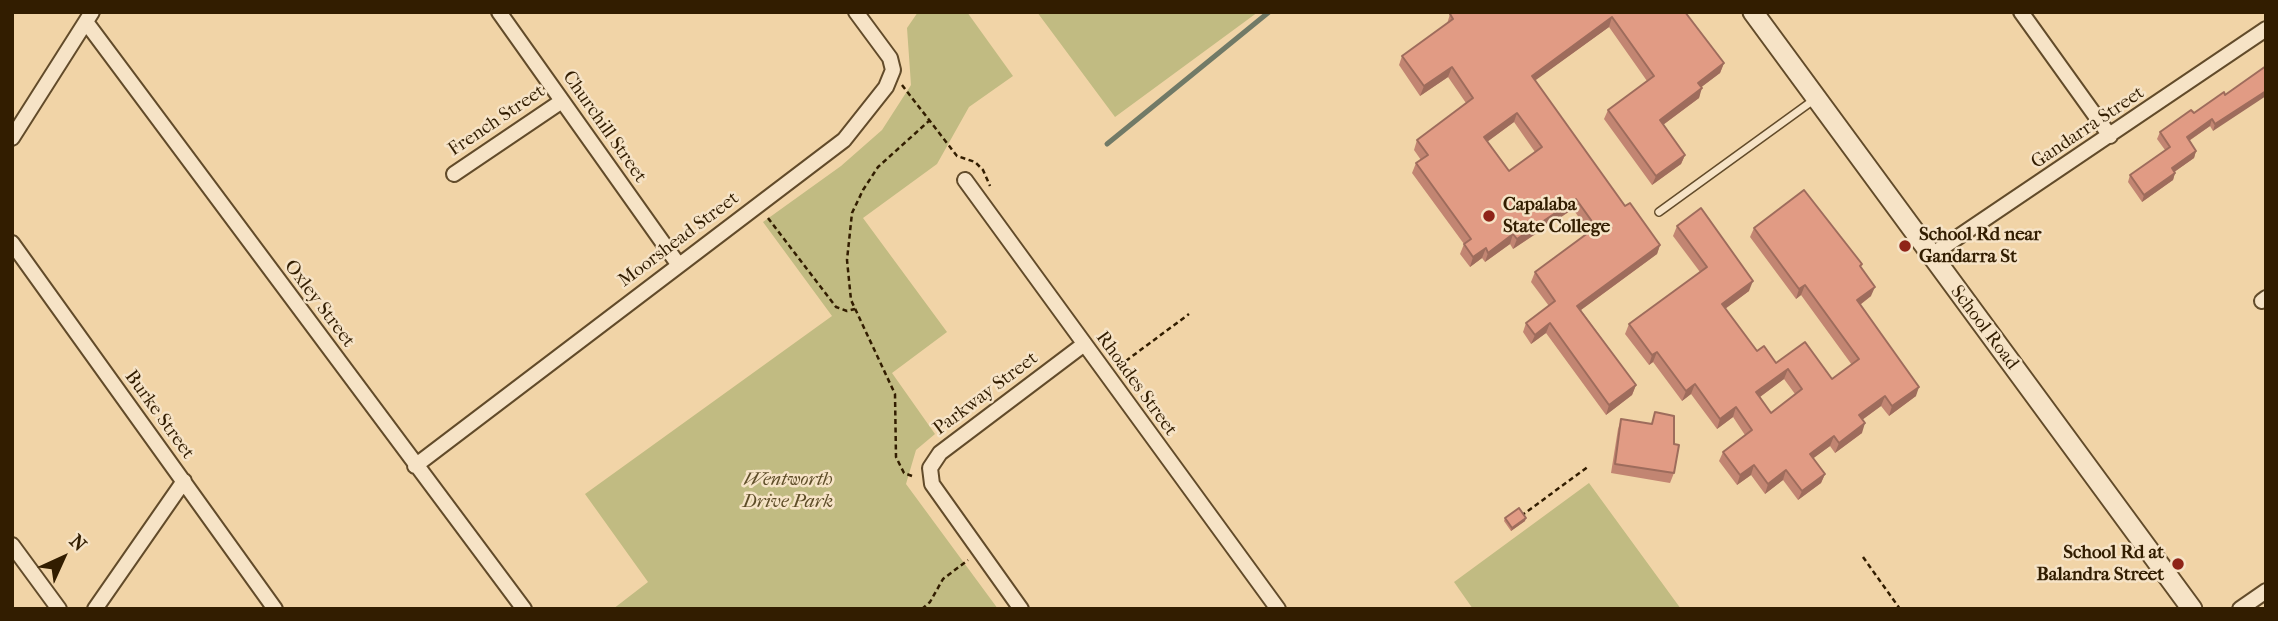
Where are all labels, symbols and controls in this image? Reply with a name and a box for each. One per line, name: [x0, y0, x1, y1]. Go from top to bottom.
street label: Churchill Street: [557, 67, 651, 187]
street label: French Street: [444, 80, 550, 162]
street label: Gandarra Street: [2027, 82, 2149, 174]
street label: Moorshead Street: [614, 187, 744, 293]
place label: Capalaba State College: [1503, 194, 1610, 238]
marker: Capalaba State College: [1481, 208, 1497, 224]
place label: School Rd near Gandarra St: [1919, 224, 2041, 268]
marker: School Rd near Gandarra St: [1897, 238, 1913, 254]
street label: Oxley Street: [279, 256, 359, 352]
street label: School Road: [1945, 281, 2023, 375]
street label: Rhoades Street: [1090, 327, 1182, 441]
street label: Parkway Street: [929, 347, 1043, 441]
street label: Burke Street: [119, 366, 199, 464]
park label: Wentworth Drive Park: [743, 469, 833, 513]
north arrow: [28, 523, 98, 593]
text: N: [65, 530, 91, 556]
place label: School Rd at Balandra Street: [2036, 542, 2164, 586]
marker: School Rd at Balandra Street: [2170, 556, 2186, 572]

